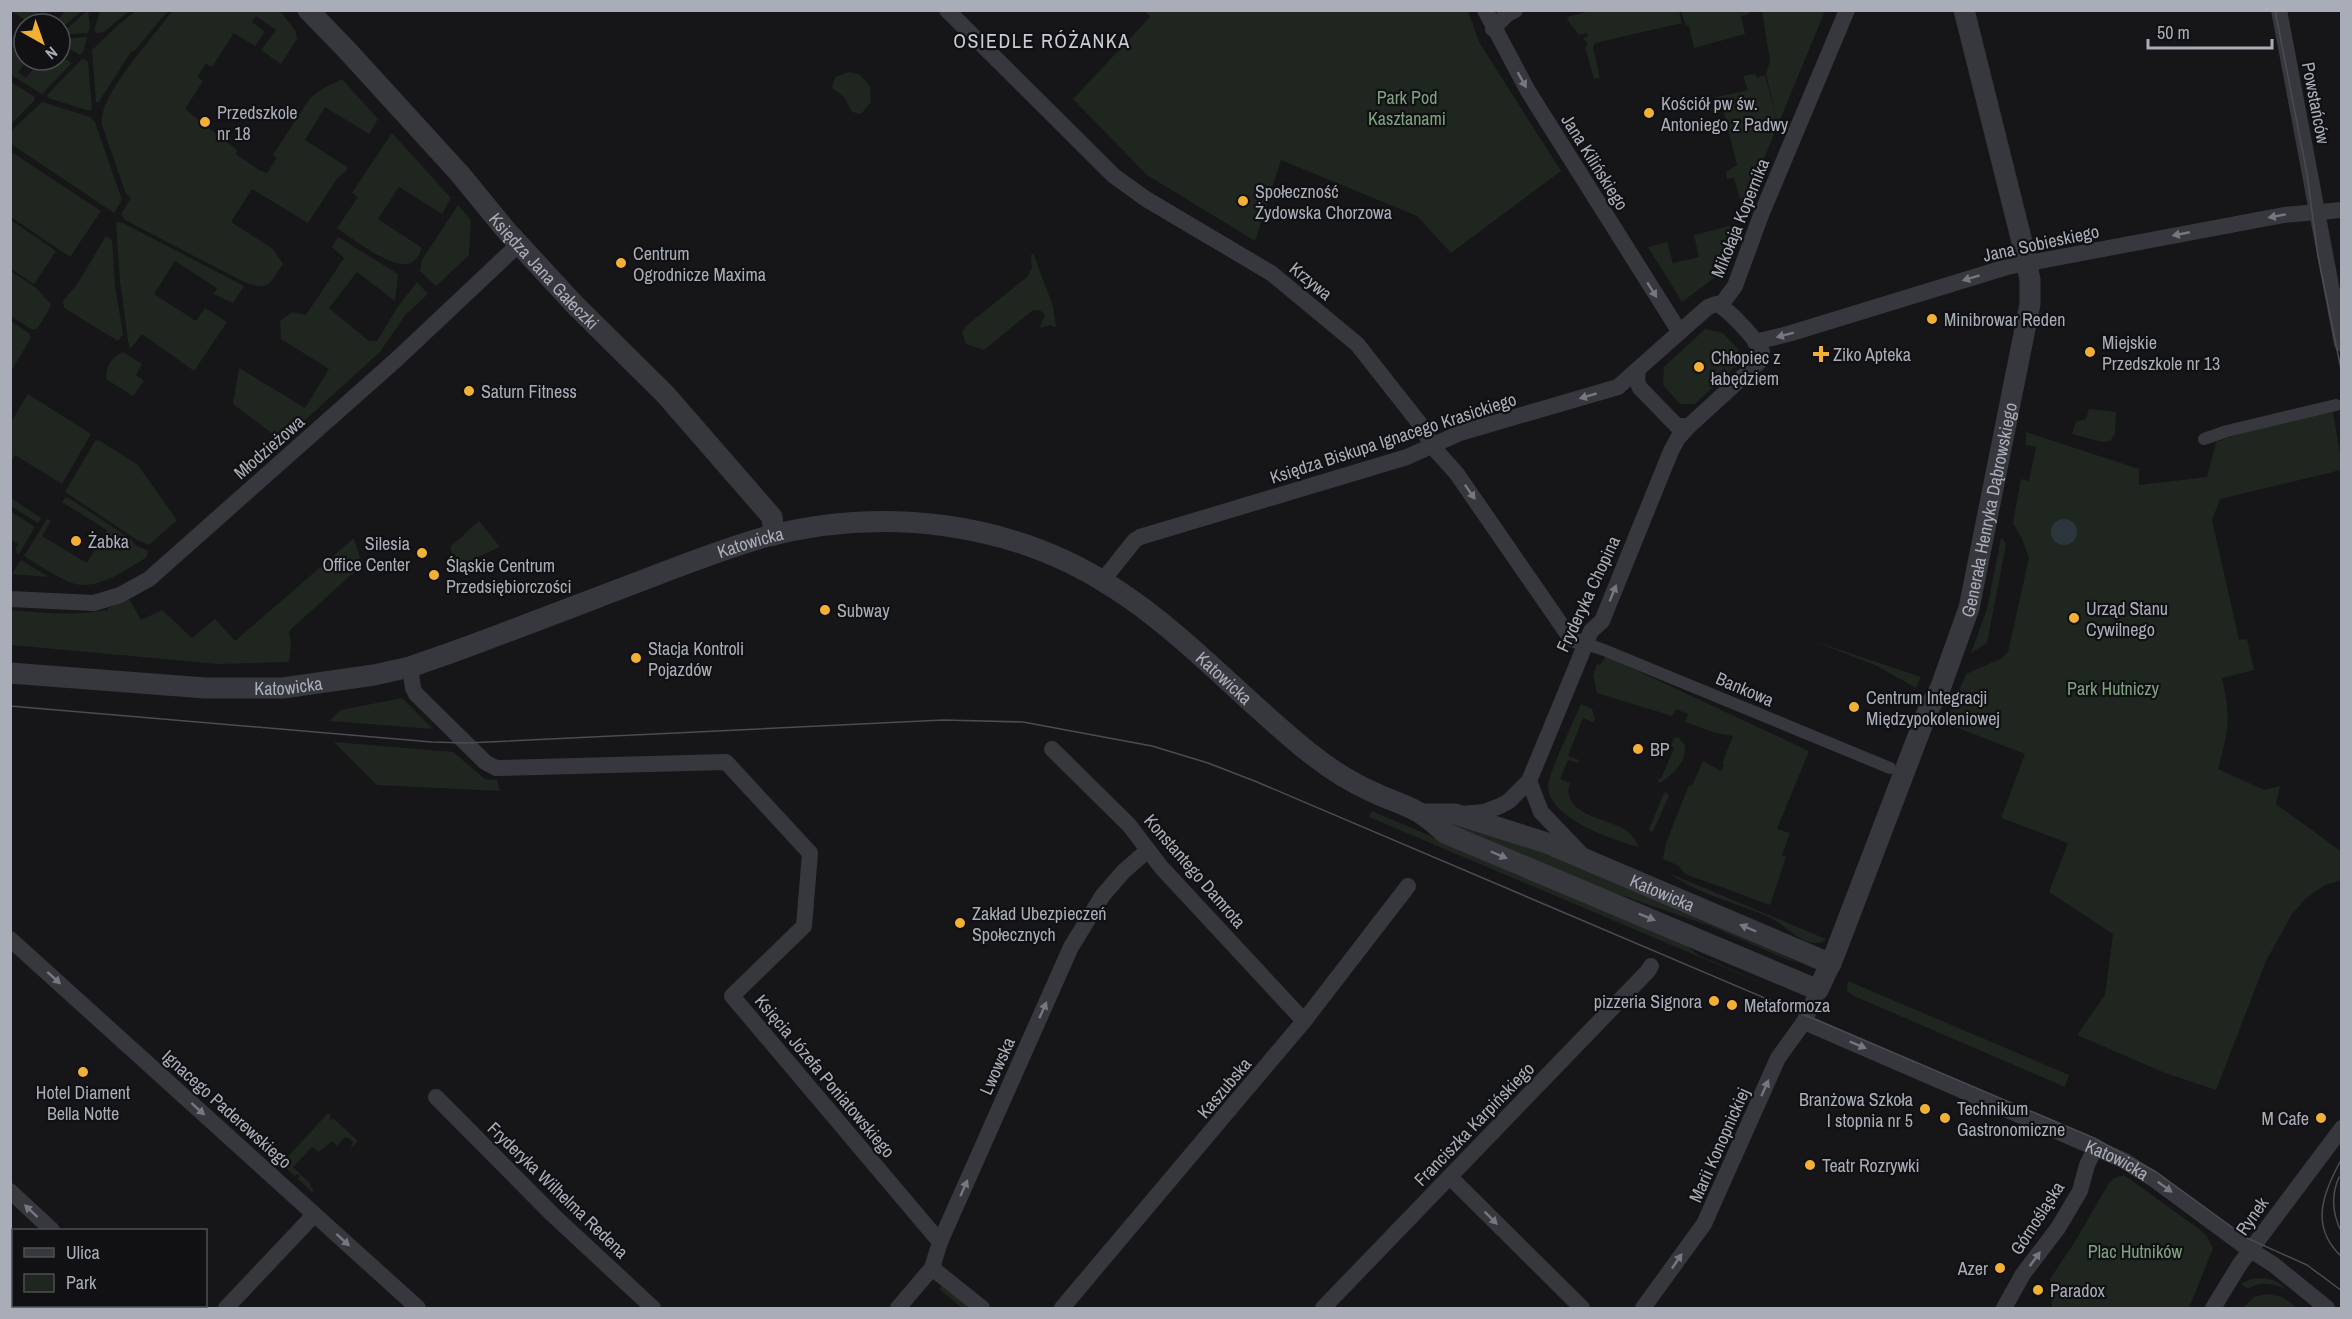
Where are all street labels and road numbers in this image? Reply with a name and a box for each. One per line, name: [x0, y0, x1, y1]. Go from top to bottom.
street label: Powstańców: [2296, 60, 2336, 146]
street label: Jana Kilińskiego: [1555, 109, 1635, 215]
street label: Mikołaja Kopernika: [1705, 155, 1775, 281]
street label: Księdza Jana Gałeczki: [484, 207, 605, 335]
street label: Jana Sobieskiego: [1981, 218, 2101, 268]
street label: Krzywa: [1284, 256, 1338, 306]
street label: Księdza Biskupa Ignacego Krasickiego: [1267, 386, 1519, 490]
street label: Generała Henryka Dąbrowskiego: [1954, 400, 2022, 621]
street label: Młodzieżowa: [228, 409, 310, 485]
street label: Katowicka: [714, 520, 786, 564]
street label: Fryderyka Chopina: [1550, 532, 1626, 656]
street label: Katowicka: [1191, 645, 1258, 710]
street label: Bankowa: [1712, 666, 1778, 712]
street label: Katowicka: [254, 670, 324, 701]
street label: Konstantego Damrota: [1138, 809, 1252, 933]
street label: Katowicka: [1626, 867, 1699, 917]
street label: Księcia Józefa Poniatowskiego: [749, 989, 901, 1163]
street label: Lwowska: [973, 1033, 1021, 1099]
street label: Ignacego Paderewskiego: [157, 1044, 297, 1174]
street label: Kaszubska: [1191, 1052, 1257, 1124]
street label: Franciszka Karpińskiego: [1408, 1057, 1540, 1191]
street label: Marii Konopnickiej: [1683, 1084, 1755, 1206]
street label: Fryderyka Wilhelma Redena: [482, 1116, 634, 1264]
street label: Katowicka: [2082, 1133, 2154, 1186]
street label: Górnośląska: [2004, 1176, 2070, 1260]
street label: Rynek: [2230, 1191, 2275, 1240]

